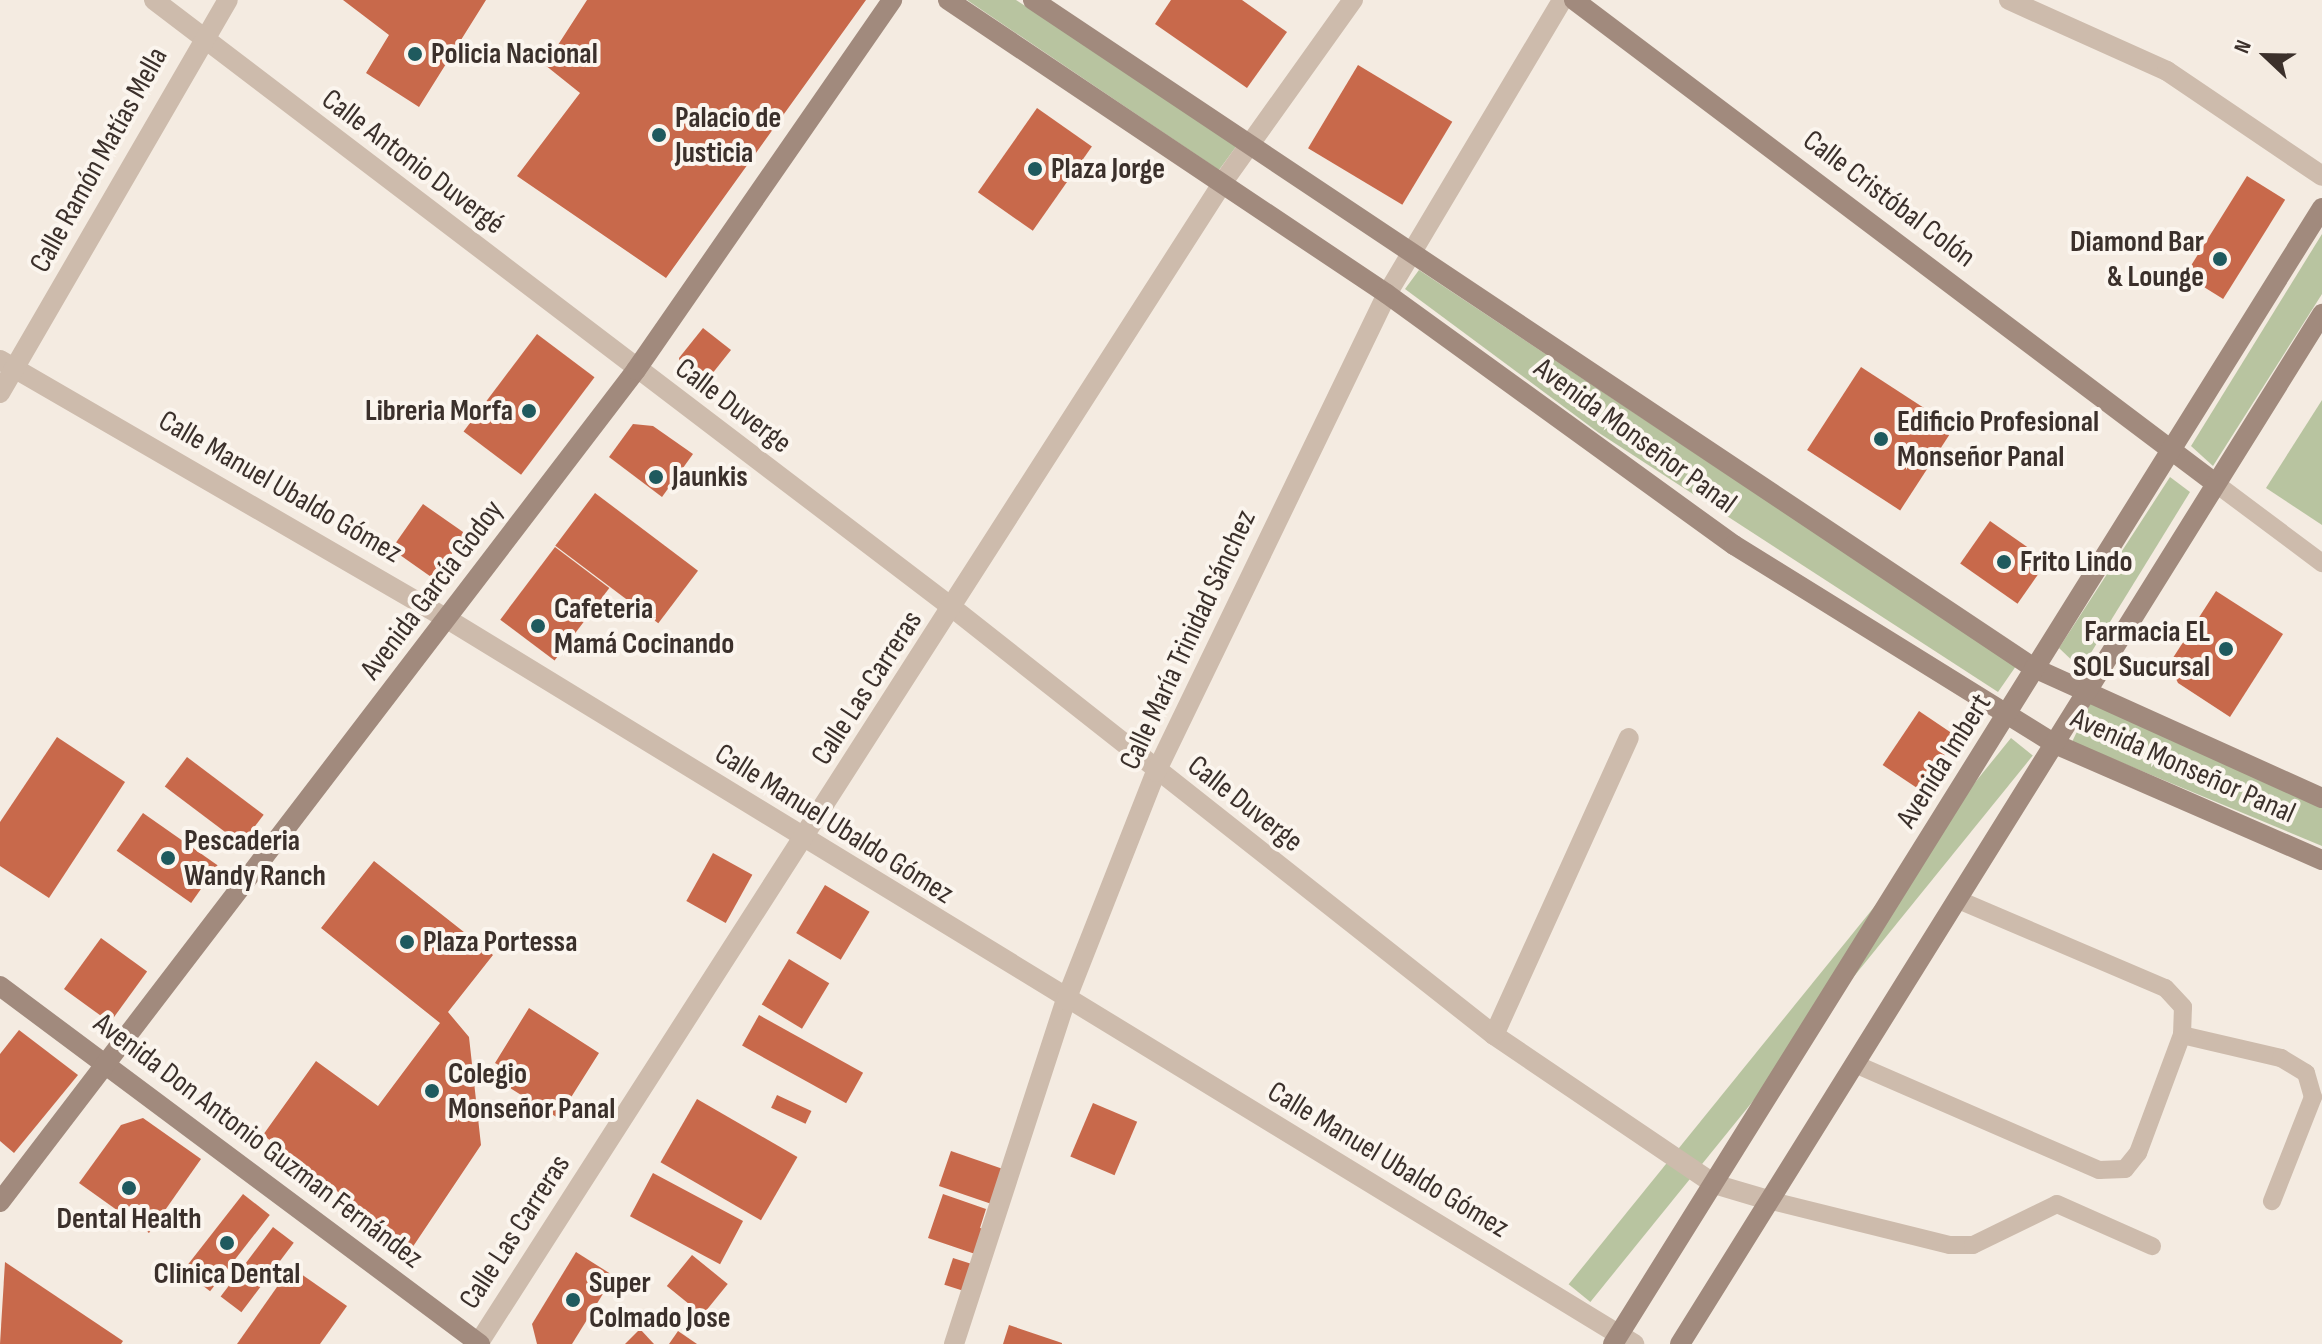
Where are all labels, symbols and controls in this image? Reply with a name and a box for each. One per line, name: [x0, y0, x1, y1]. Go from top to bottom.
north arrow: [2226, 16, 2306, 96]
place label: Policia Nacional: [431, 36, 598, 72]
text: N: [2229, 36, 2258, 57]
street label: Calle Ramón Matías Mella: [22, 41, 176, 279]
marker: Policia Nacional: [406, 45, 424, 63]
street label: Calle Antonio Duvergé: [315, 82, 511, 242]
place label: Palacio de Justicia: [675, 100, 781, 170]
street label: Calle Cristóbal Colón: [1796, 123, 1982, 275]
marker: Palacio de Justicia: [650, 126, 668, 144]
place label: Plaza Jorge: [1051, 151, 1165, 187]
marker: Plaza Jorge: [1026, 160, 1044, 178]
place label: Diamond Bar & Lounge: [2070, 224, 2204, 294]
marker: Diamond Bar & Lounge: [2211, 250, 2229, 268]
street label: Avenida Monseñor Panal: [1527, 350, 1743, 522]
street label: Calle Duverge: [668, 351, 798, 461]
place label: Libreria Morfa: [365, 393, 513, 429]
marker: Libreria Morfa: [520, 402, 538, 420]
street label: Calle Manuel Ubaldo Gómez: [152, 403, 408, 571]
place label: Edificio Profesional Monseñor Panal: [1897, 404, 2099, 474]
marker: Edificio Profesional Monseñor Panal: [1872, 430, 1890, 448]
place label: Jaunkis: [672, 459, 748, 495]
marker: Jaunkis: [647, 468, 665, 486]
street label: Avenida García Godoy: [353, 493, 511, 687]
street label: Calle María Trinidad Sánchez: [1112, 504, 1264, 776]
place label: Frito Lindo: [2020, 544, 2132, 580]
marker: Frito Lindo: [1995, 553, 2013, 571]
place label: Cafeteria Mamá Cocinando: [554, 591, 734, 662]
street label: Calle Las Carreras: [804, 604, 930, 772]
place label: Farmacia EL SOL Sucursal: [2073, 614, 2210, 684]
marker: Cafeteria Mamá Cocinando: [529, 617, 547, 635]
marker: Farmacia EL SOL Sucursal: [2217, 640, 2235, 658]
street label: Avenida Imbert: [1889, 687, 1999, 835]
street label: Avenida Monseñor Panal: [2065, 700, 2301, 832]
street label: Calle Manuel Ubaldo Gómez: [708, 736, 960, 912]
street label: Calle Duverge: [1180, 748, 1310, 860]
place label: Pescaderia Wandy Ranch: [184, 823, 326, 894]
marker: Pescaderia Wandy Ranch: [159, 849, 177, 867]
place label: Plaza Portessa: [423, 924, 577, 960]
marker: Plaza Portessa: [398, 933, 416, 951]
street label: Avenida Don Antonio Guzman Fernández: [86, 1006, 430, 1276]
place label: Colegio Monseñor Panal: [448, 1056, 615, 1126]
street label: Calle Manuel Ubaldo Gómez: [1261, 1074, 1515, 1246]
marker: Colegio Monseñor Panal: [423, 1082, 441, 1100]
street label: Calle Las Carreras: [452, 1148, 578, 1316]
marker: Dental Health: [120, 1179, 138, 1197]
place label: Dental Health: [56, 1201, 202, 1237]
marker: Clinica Dental: [218, 1234, 236, 1252]
place label: Clinica Dental: [154, 1256, 300, 1292]
place label: Super Colmado Jose: [589, 1265, 731, 1336]
marker: Super Colmado Jose: [564, 1291, 582, 1309]

